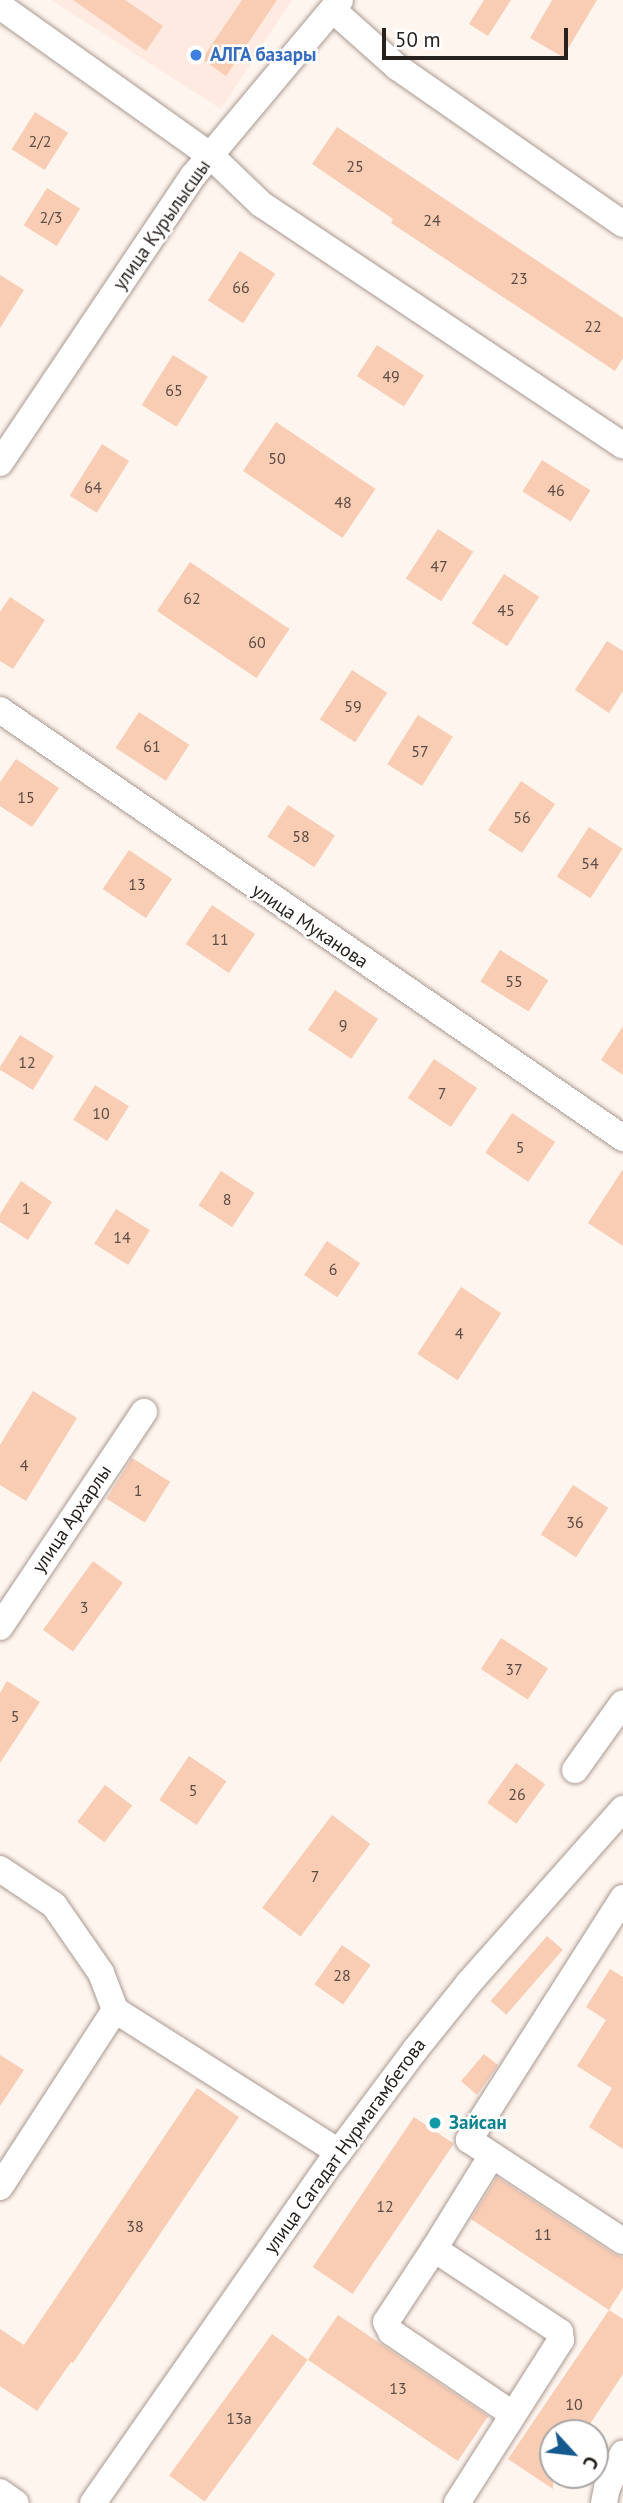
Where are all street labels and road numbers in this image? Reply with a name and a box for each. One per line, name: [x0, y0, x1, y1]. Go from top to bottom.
street label: улица Курылысшы: [109, 155, 215, 295]
street label: улица Муканова: [248, 879, 372, 973]
street label: улица Архарлы: [27, 1460, 117, 1578]
street label: улица Сагадат Нурмагамбетова: [259, 2034, 431, 2258]

